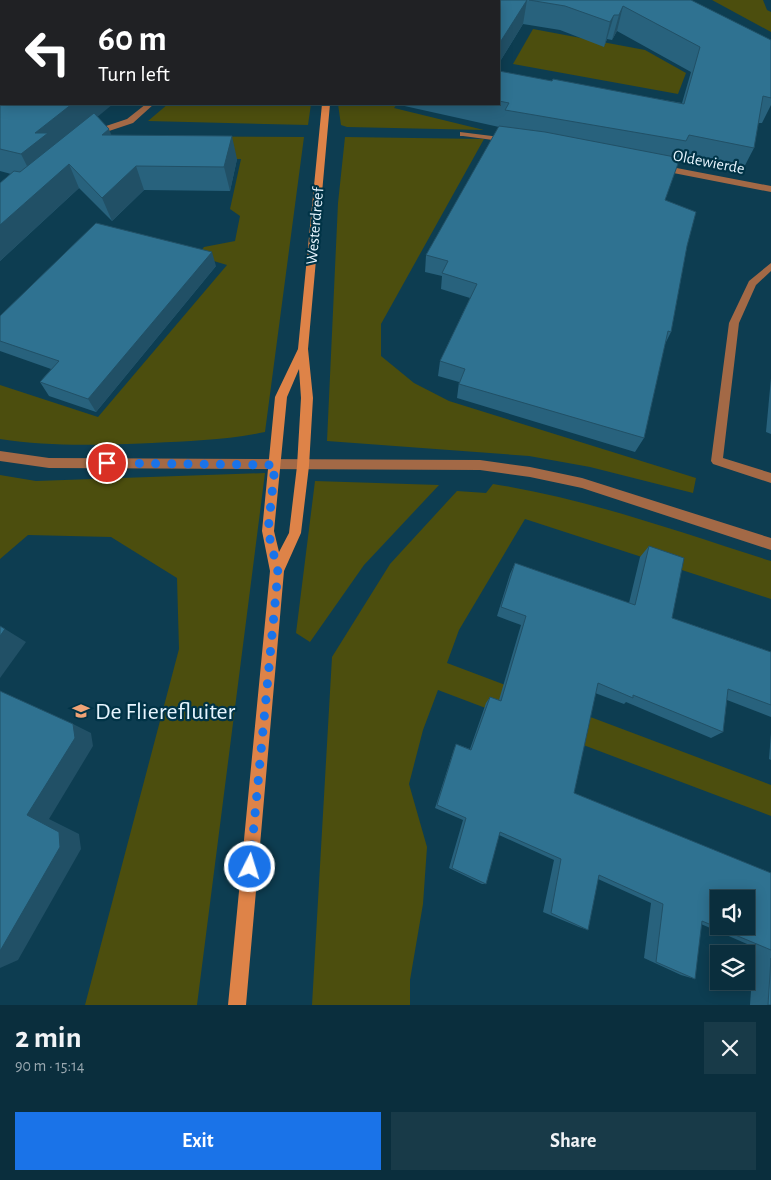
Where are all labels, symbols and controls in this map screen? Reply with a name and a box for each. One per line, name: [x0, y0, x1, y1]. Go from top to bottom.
icon: left: [15, 20, 80, 85]
text: 60 m: [98, 22, 167, 57]
text: Turn left: [98, 63, 170, 85]
street label: Oldewierde: [672, 147, 746, 177]
street label: Westerdreef: [304, 186, 326, 265]
pin: [86, 442, 128, 484]
icon: arrive: [93, 449, 121, 477]
place label: De Flierefluiter: [95, 700, 236, 724]
school or university icon: De Flierefluiter: [71, 701, 91, 721]
position arrow: [223, 840, 275, 892]
map controls: [710, 890, 755, 990]
button: sound: [710, 890, 755, 935]
button: layers: [710, 945, 755, 990]
button: close: [704, 1022, 756, 1074]
text: 2 min: [15, 1023, 82, 1053]
text: 90 m · 15:14: [15, 1058, 84, 1074]
button: Exit: [15, 1112, 381, 1170]
button: Share: [391, 1112, 756, 1170]

